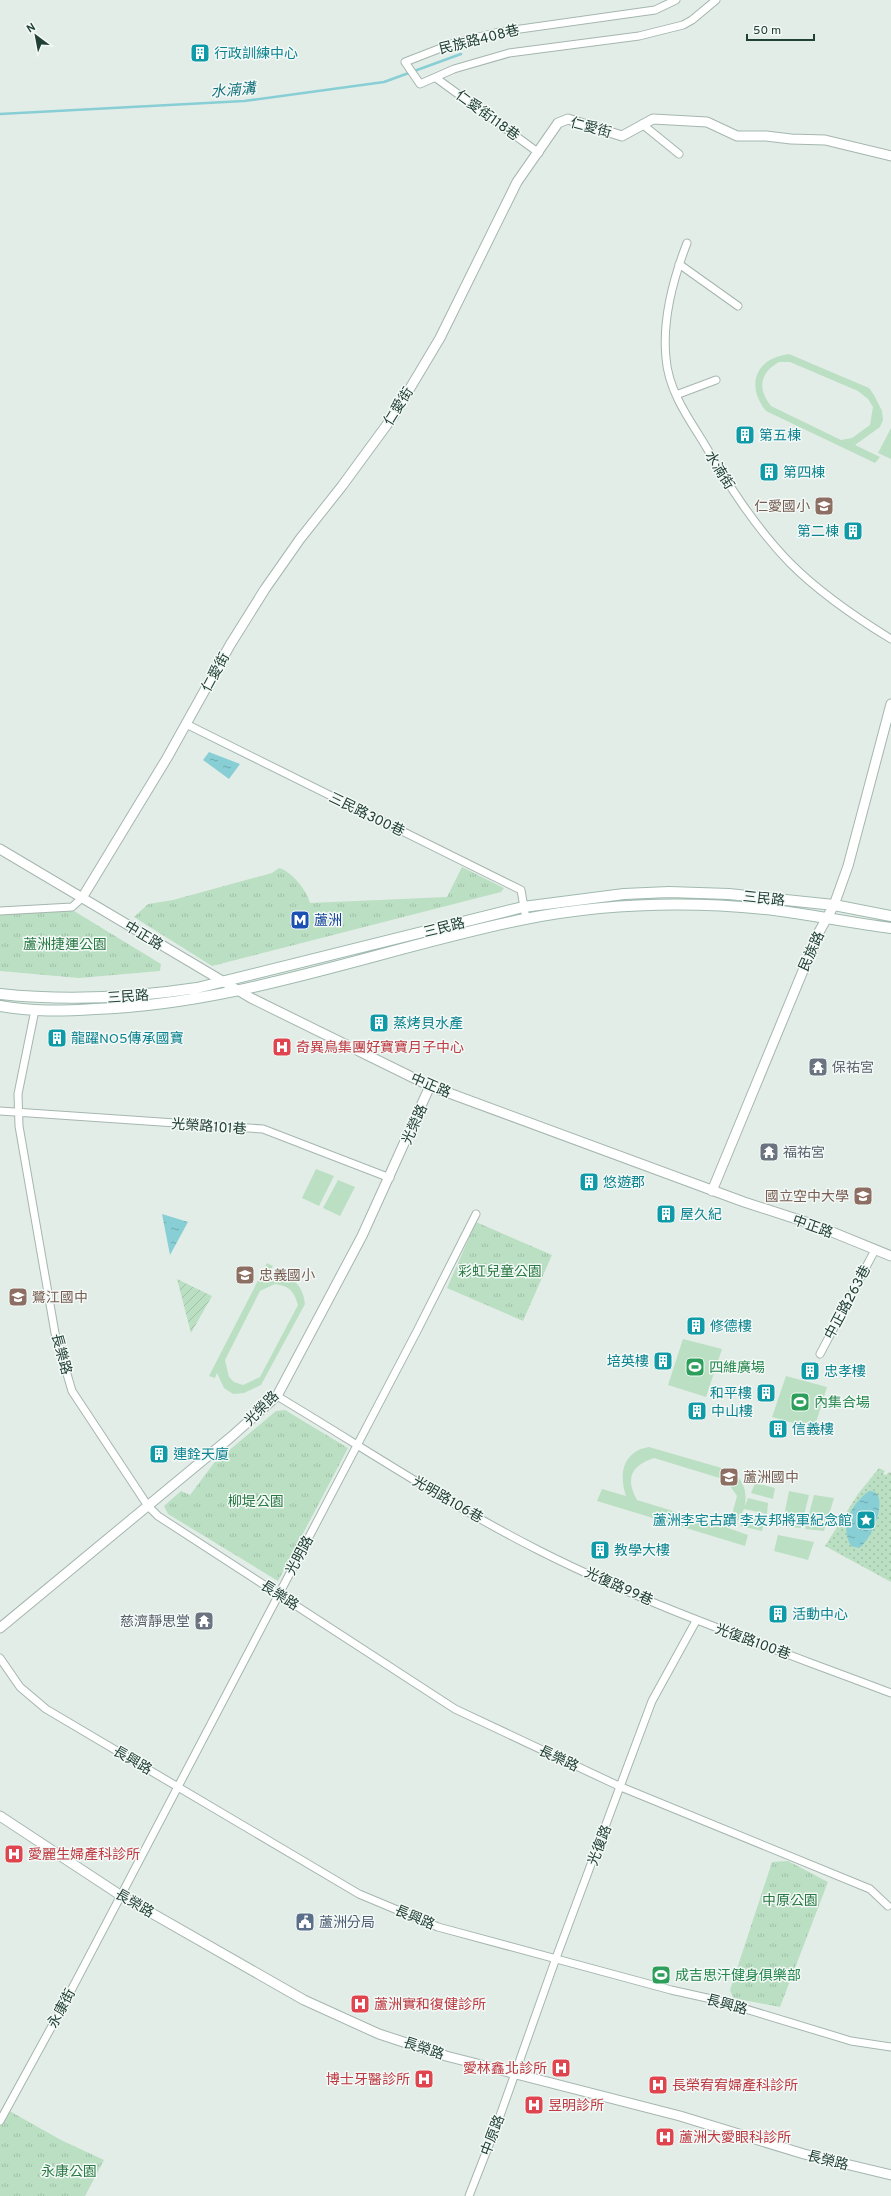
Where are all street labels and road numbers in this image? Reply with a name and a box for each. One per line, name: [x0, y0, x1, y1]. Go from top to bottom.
street label: 民族路408巷: [437, 22, 521, 59]
street label: 仁愛街118巷: [452, 87, 522, 145]
street label: 仁愛街: [568, 115, 613, 142]
street label: 仁愛街: [381, 384, 418, 429]
street label: 水湳街: [700, 448, 737, 493]
street label: 仁愛街: [199, 650, 234, 695]
street label: 三民路300巷: [326, 790, 407, 841]
street label: 三民路: [742, 889, 786, 910]
street label: 三民路: [422, 915, 467, 942]
street label: 中正路: [121, 918, 166, 954]
street label: 民族路: [796, 929, 829, 974]
street label: 三民路: [107, 988, 150, 1007]
street label: 中正路: [408, 1070, 453, 1102]
street label: 光榮路: [399, 1102, 432, 1147]
street label: 光榮路101巷: [171, 1116, 247, 1139]
street label: 中正路: [790, 1212, 835, 1243]
street label: 中正路263巷: [822, 1263, 875, 1343]
street label: 長樂路: [47, 1332, 75, 1377]
street label: 光榮路: [241, 1388, 283, 1430]
street label: 光明路106巷: [409, 1473, 486, 1527]
street label: 光明路: [283, 1533, 318, 1578]
street label: 光復路99巷: [582, 1565, 655, 1610]
street label: 長樂路: [257, 1577, 302, 1615]
street label: 光復路100巷: [712, 1621, 793, 1664]
street label: 長樂路: [536, 1742, 581, 1776]
street label: 長興路: [110, 1743, 155, 1779]
street label: 光復路: [585, 1823, 616, 1868]
street label: 長榮路: [112, 1886, 157, 1922]
street label: 長興路: [392, 1903, 437, 1934]
street label: 永康街: [45, 1986, 80, 2031]
street label: 長興路: [704, 1992, 749, 2019]
street label: 長榮路: [401, 2035, 446, 2064]
street label: 中原路: [478, 2113, 509, 2158]
street label: 長榮路: [805, 2148, 850, 2175]

